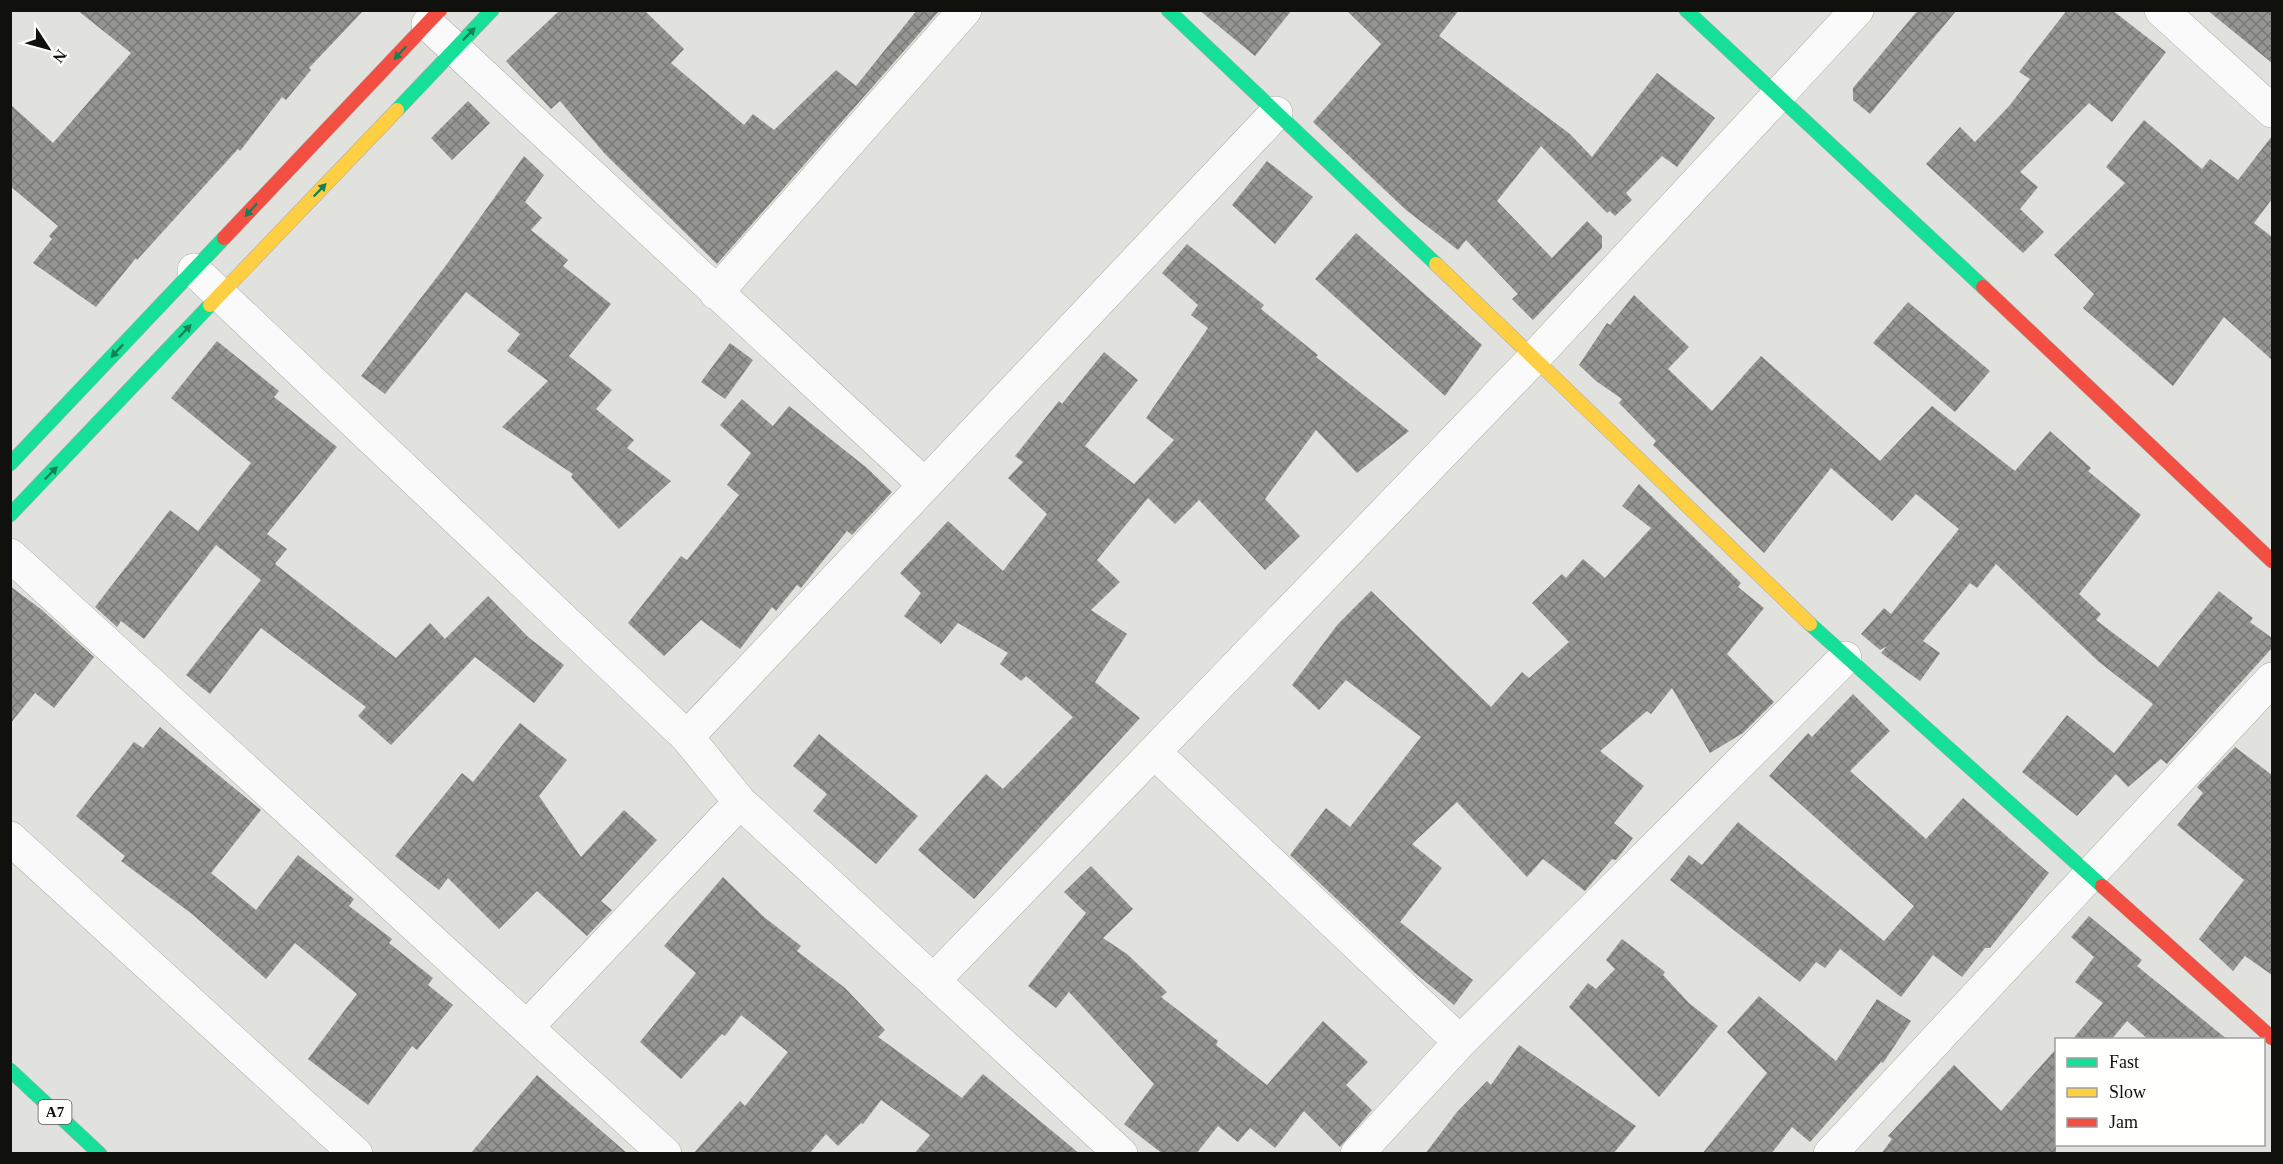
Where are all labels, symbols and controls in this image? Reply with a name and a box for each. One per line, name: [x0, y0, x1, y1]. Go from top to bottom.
north arrow: [18, 18, 78, 78]
one-way arrow: [462, 27, 476, 42]
one-way arrow: [394, 45, 407, 60]
text: N: [49, 47, 70, 67]
one-way arrow: [313, 183, 327, 198]
one-way arrow: [245, 202, 259, 216]
one-way arrow: [178, 325, 192, 339]
one-way arrow: [110, 344, 124, 359]
one-way arrow: [44, 465, 58, 480]
legend: [2055, 1038, 2265, 1146]
text: Fast: [2109, 1052, 2139, 1072]
text: Slow: [2109, 1082, 2146, 1102]
road number: A7: [38, 1100, 72, 1124]
text: Jam: [2109, 1112, 2138, 1132]

